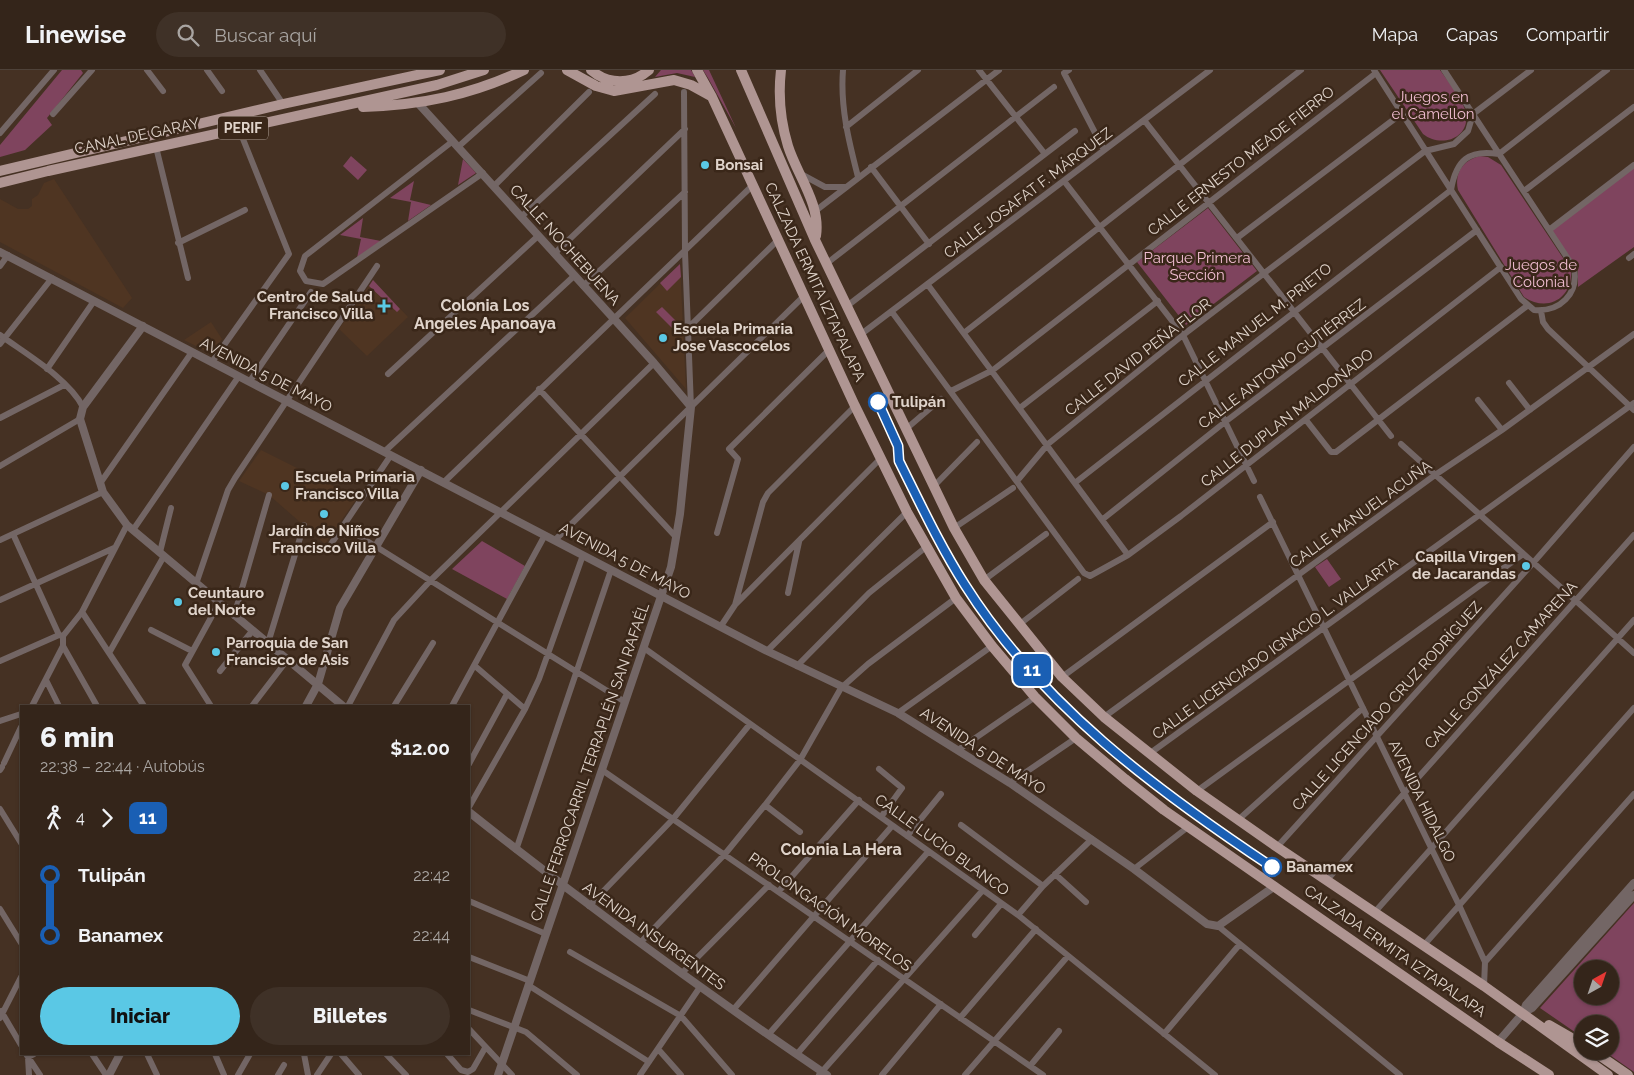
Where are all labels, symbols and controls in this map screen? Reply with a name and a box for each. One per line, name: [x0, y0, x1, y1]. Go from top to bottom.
search box: [156, 12, 506, 57]
text: Linewise: [25, 20, 126, 49]
icon: search: [174, 21, 202, 49]
text: Buscar aquí: [214, 24, 317, 46]
text: Mapa: [1372, 24, 1418, 45]
text: Capas: [1446, 24, 1498, 45]
text: Compartir: [1526, 24, 1609, 45]
street label: CALLE ERNESTO MEADE FIERRO: [1144, 83, 1338, 239]
park label: Juegos en el Camellon: [1391, 88, 1475, 123]
street label: CANAL DE GARAY: [73, 114, 201, 158]
road number: PERIF: [218, 116, 268, 140]
street label: CALLE JOSAFAT F. MÁRQUEZ: [940, 124, 1116, 262]
place label: Bonsai: [715, 156, 763, 174]
marker: Bonsai: [699, 159, 711, 171]
street label: CALZADA ERMITA IZTAPALAPA: [761, 180, 869, 384]
street label: CALLE NOCHEBUENA: [506, 181, 624, 309]
park label: Parque Primera Sección: [1143, 249, 1251, 284]
park label: Juegos de Colonial: [1505, 256, 1577, 291]
street label: CALLE MANUEL M. PRIETO: [1175, 259, 1335, 391]
place label: Centro de Salud Francisco Villa: [257, 288, 373, 323]
street label: CALLE DAVID PEÑA FLOR: [1061, 294, 1215, 420]
street label: CALLE ANTONIO GUTIÉRREZ: [1195, 295, 1369, 433]
district label: Colonia Los Angeles Apanoaya: [414, 296, 556, 333]
marker: Centro de Salud Francisco Villa: [377, 299, 391, 313]
place label: Escuela Primaria Jose Vascocelos: [673, 320, 793, 355]
marker: Escuela Primaria Jose Vascocelos: [657, 332, 669, 344]
street label: AVENIDA 5 DE MAYO: [197, 334, 335, 416]
street label: CALLE DUPLAN MALDONADO: [1197, 345, 1377, 491]
marker: Tulipán: [868, 392, 888, 412]
place label: Tulipán: [892, 393, 945, 411]
street label: CALLE MANUEL ACUÑA: [1287, 457, 1435, 571]
place label: Escuela Primaria Francisco Villa: [295, 468, 415, 503]
marker: Escuela Primaria Francisco Villa: [279, 480, 291, 492]
marker: Jardín de Niños Francisco Villa: [318, 508, 330, 520]
street label: AVENIDA 5 DE MAYO: [556, 519, 694, 603]
place label: Jardín de Niños Francisco Villa: [269, 522, 379, 557]
place label: Capilla Virgen de Jacarandas: [1412, 548, 1516, 583]
street label: CALLE LICENCIADO IGNACIO L. VALLARTA: [1149, 553, 1401, 743]
marker: Capilla Virgen de Jacarandas: [1520, 560, 1532, 572]
street label: CALLE GONZÁLEZ CAMARENA: [1421, 578, 1581, 752]
place label: Ceuntauro del Norte: [188, 584, 264, 619]
marker: Ceuntauro del Norte: [172, 596, 184, 608]
street label: CALLE LICENCIADO CRUZ RODRÍGUEZ: [1288, 598, 1486, 814]
street label: CALLE FERROCARRIL TERRAPLÉN SAN RAFAÉL: [527, 600, 653, 924]
place label: Parroquia de San Francisco de Asis: [226, 634, 349, 669]
marker: Parroquia de San Francisco de Asis: [210, 646, 222, 658]
line badge: 11: [1010, 654, 1054, 686]
text: 11: [1023, 659, 1041, 680]
street label: AVENIDA 5 DE MAYO: [917, 704, 1049, 798]
text: 6 min: [40, 721, 114, 754]
text: $12.00: [390, 737, 450, 759]
street label: AVENIDA HIDALGO: [1385, 737, 1459, 865]
text: 22:38 – 22:44 · Autobús: [40, 757, 205, 776]
street label: CALLE LUCIO BLANCO: [871, 790, 1013, 900]
icon: walk: [40, 804, 68, 832]
icon: forward: [93, 804, 121, 832]
text: 11: [139, 807, 157, 828]
text: 4: [76, 808, 85, 827]
district label: Colonia La Hera: [780, 840, 902, 859]
street label: PROLONGACIÓN MORELOS: [745, 849, 915, 975]
marker: Banamex: [1262, 857, 1282, 877]
place label: Banamex: [1286, 858, 1353, 876]
text: Tulipán: [78, 864, 146, 886]
text: 22:42: [413, 866, 450, 885]
street label: AVENIDA INSURGENTES: [579, 878, 729, 994]
street label: CALZADA ERMITA IZTAPALAPA: [1301, 881, 1489, 1021]
text: Banamex: [78, 924, 163, 946]
text: 22:44: [413, 926, 450, 945]
north arrow: [1574, 960, 1619, 1005]
map controls: [1574, 960, 1619, 1060]
button: Iniciar: [40, 987, 240, 1045]
button: Billetes: [250, 987, 450, 1045]
button: layers: [1574, 1015, 1619, 1060]

